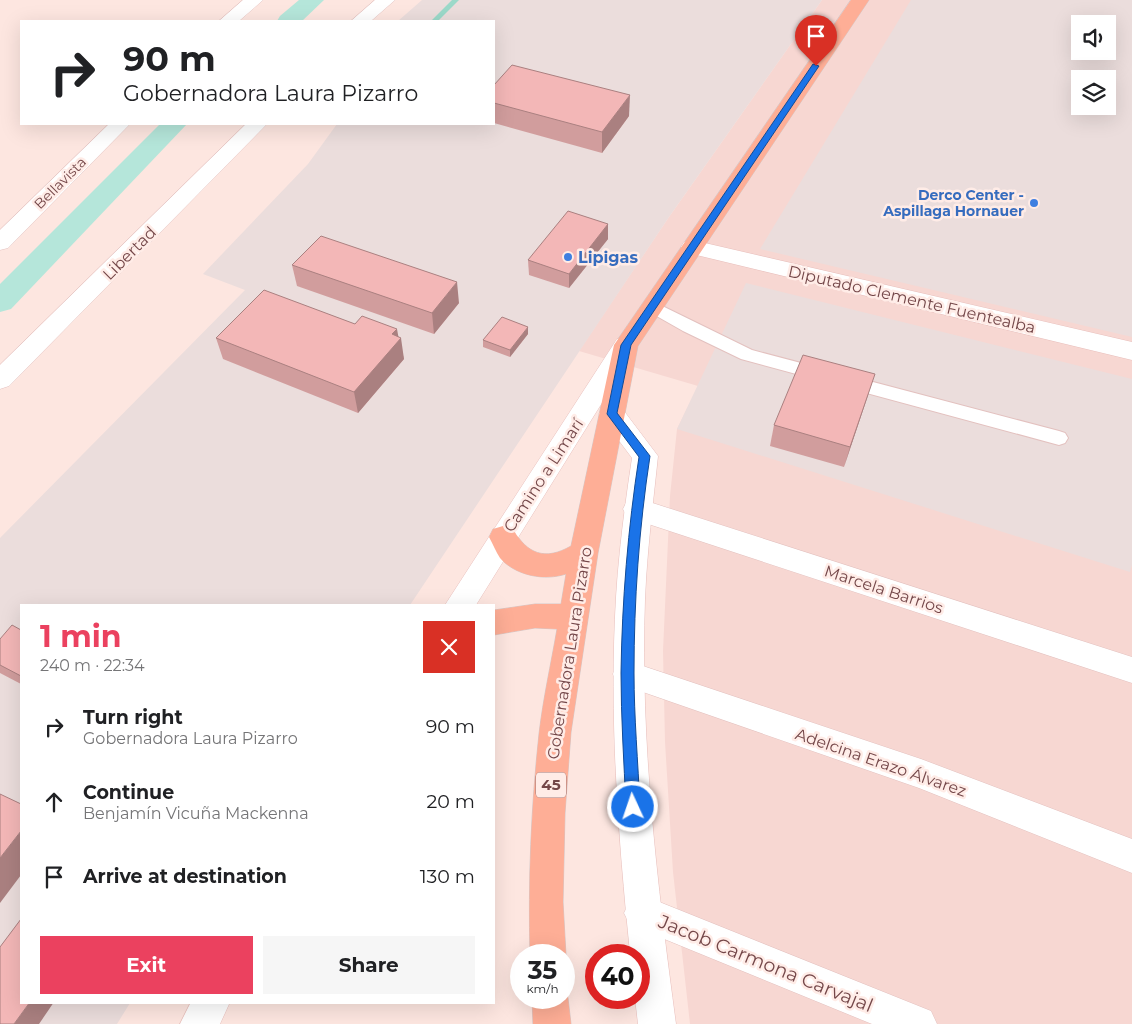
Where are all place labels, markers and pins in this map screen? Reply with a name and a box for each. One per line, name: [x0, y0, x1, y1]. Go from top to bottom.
pin: [795, 15, 837, 66]
place label: Derco Center - Aspillaga Hornauer: [882, 186, 1024, 220]
marker: Derco Center - Aspillaga Hornauer: [1028, 197, 1040, 209]
place label: Lipigas: [578, 248, 638, 267]
marker: Lipigas: [562, 251, 574, 263]

